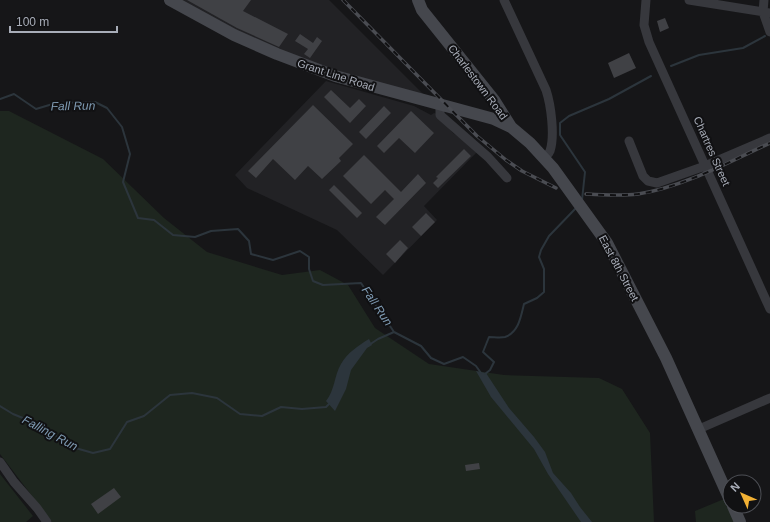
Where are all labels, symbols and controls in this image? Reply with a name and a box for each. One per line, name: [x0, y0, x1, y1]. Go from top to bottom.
scale bar: [10, 8, 117, 34]
text: 100 m: [16, 15, 49, 29]
street label: Charlestown Road: [446, 42, 510, 122]
street label: Grant Line Road: [296, 57, 376, 93]
water label: Fall Run: [51, 99, 96, 113]
street label: Chartres Street: [691, 114, 733, 188]
street label: East 8th Street: [597, 233, 641, 303]
water label: Fall Run: [359, 284, 395, 329]
water label: Falling Run: [20, 413, 80, 454]
north arrow: [722, 474, 762, 514]
text: N: [728, 480, 742, 494]

